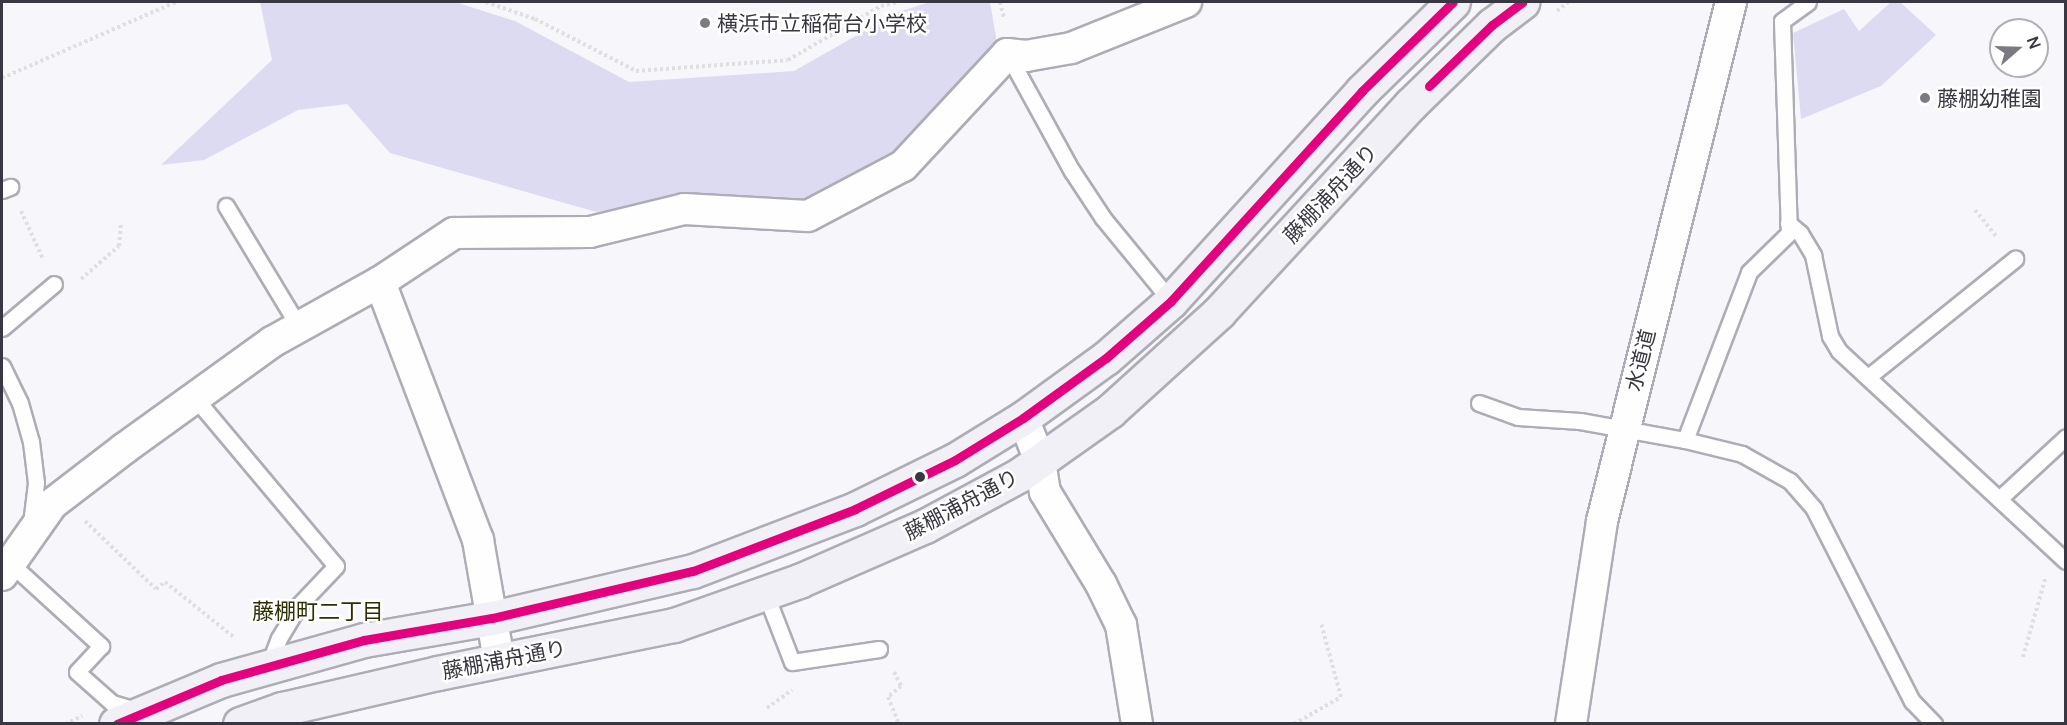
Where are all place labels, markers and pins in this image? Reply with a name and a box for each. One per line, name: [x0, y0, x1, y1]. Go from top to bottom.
place label: 横浜市立稲荷台小学校: [717, 10, 927, 36]
marker: 横浜市立稲荷台小学校: [698, 16, 712, 30]
place label: 藤棚幼稚園: [1937, 85, 2042, 111]
marker: 藤棚幼稚園: [1918, 91, 1932, 105]
unlabelled marker: [914, 471, 926, 483]

